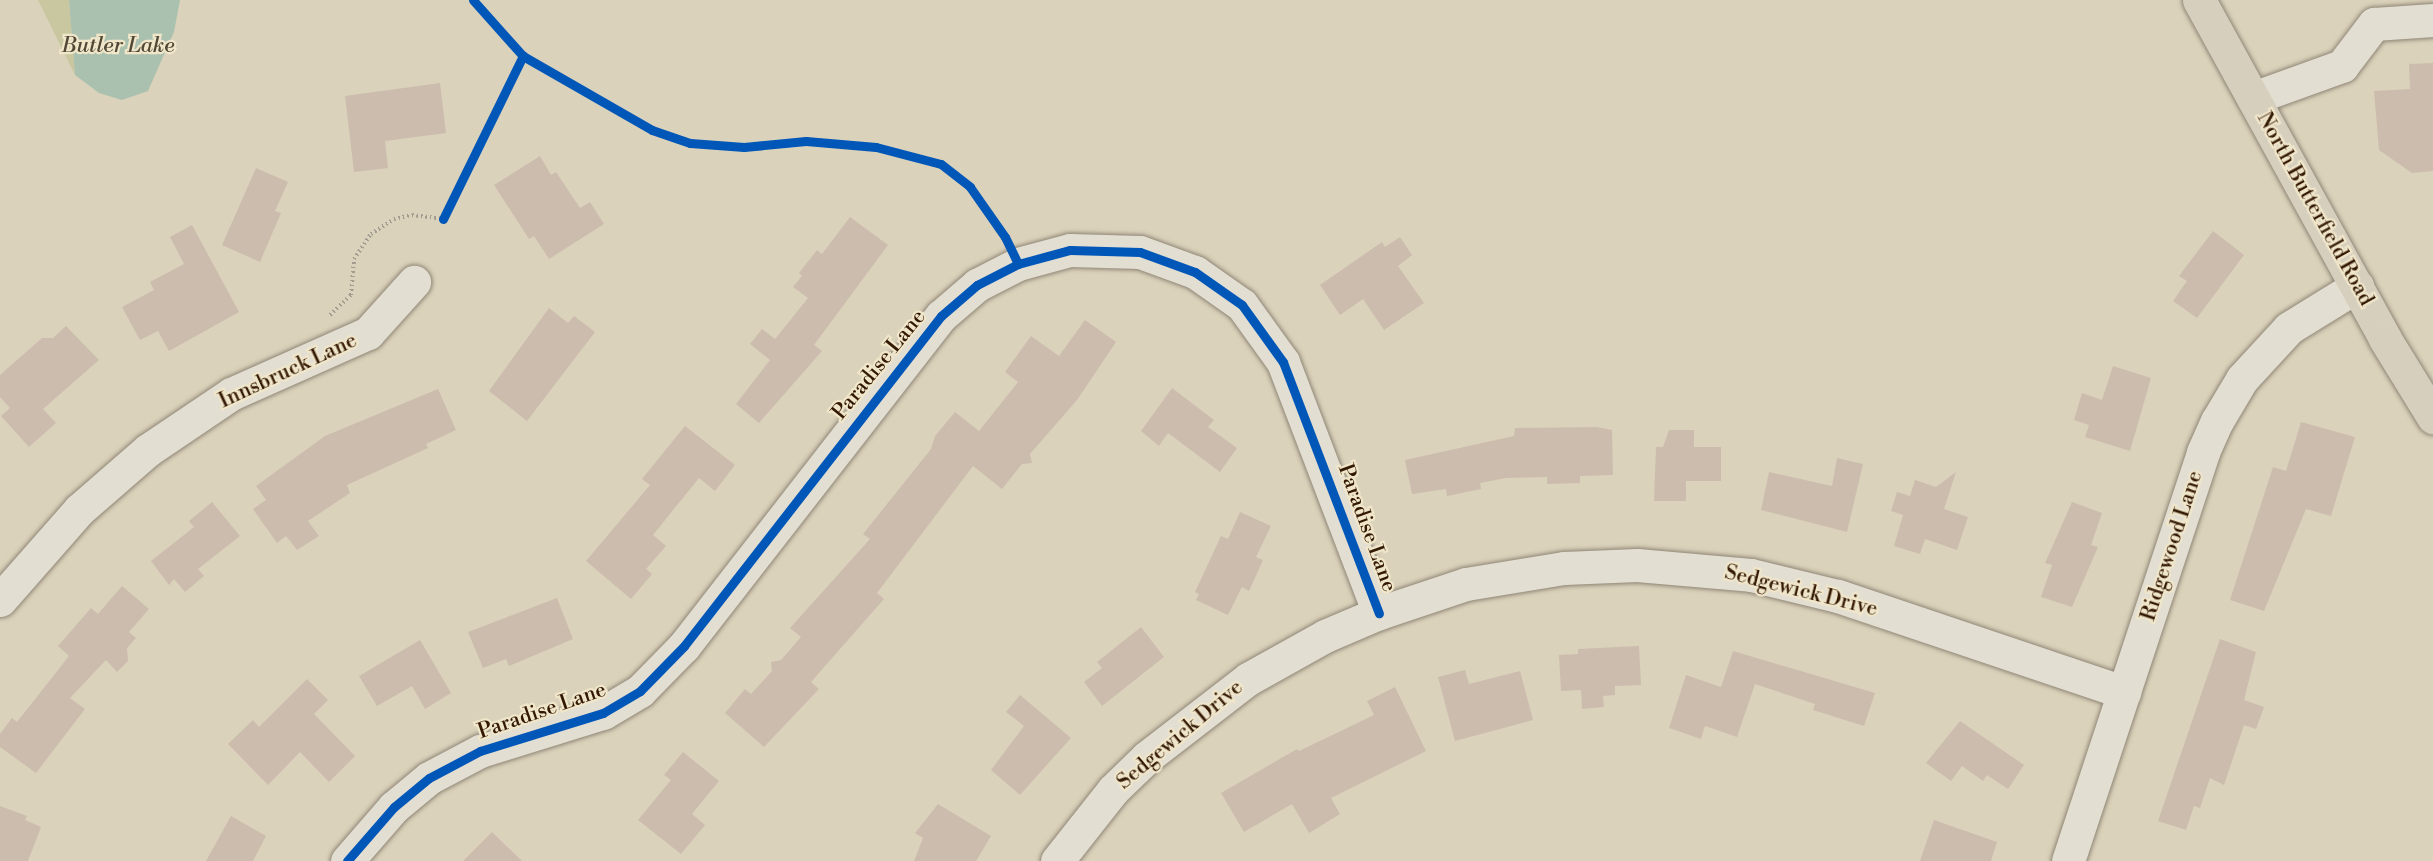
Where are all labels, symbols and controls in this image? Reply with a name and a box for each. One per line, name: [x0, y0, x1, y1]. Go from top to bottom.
water label: Butler Lake: [62, 33, 174, 59]
street label: North Butterfield Road: [2251, 108, 2379, 310]
street label: Paradise Lane: [827, 305, 931, 425]
street label: Innsbruck Lane: [215, 328, 361, 414]
street label: Paradise Lane: [1332, 461, 1402, 595]
street label: Ridgewood Lane: [2136, 468, 2208, 624]
street label: Sedgewick Drive: [1722, 560, 1880, 622]
street label: Sedgewick Drive: [1112, 675, 1248, 795]
street label: Paradise Lane: [474, 677, 610, 745]

